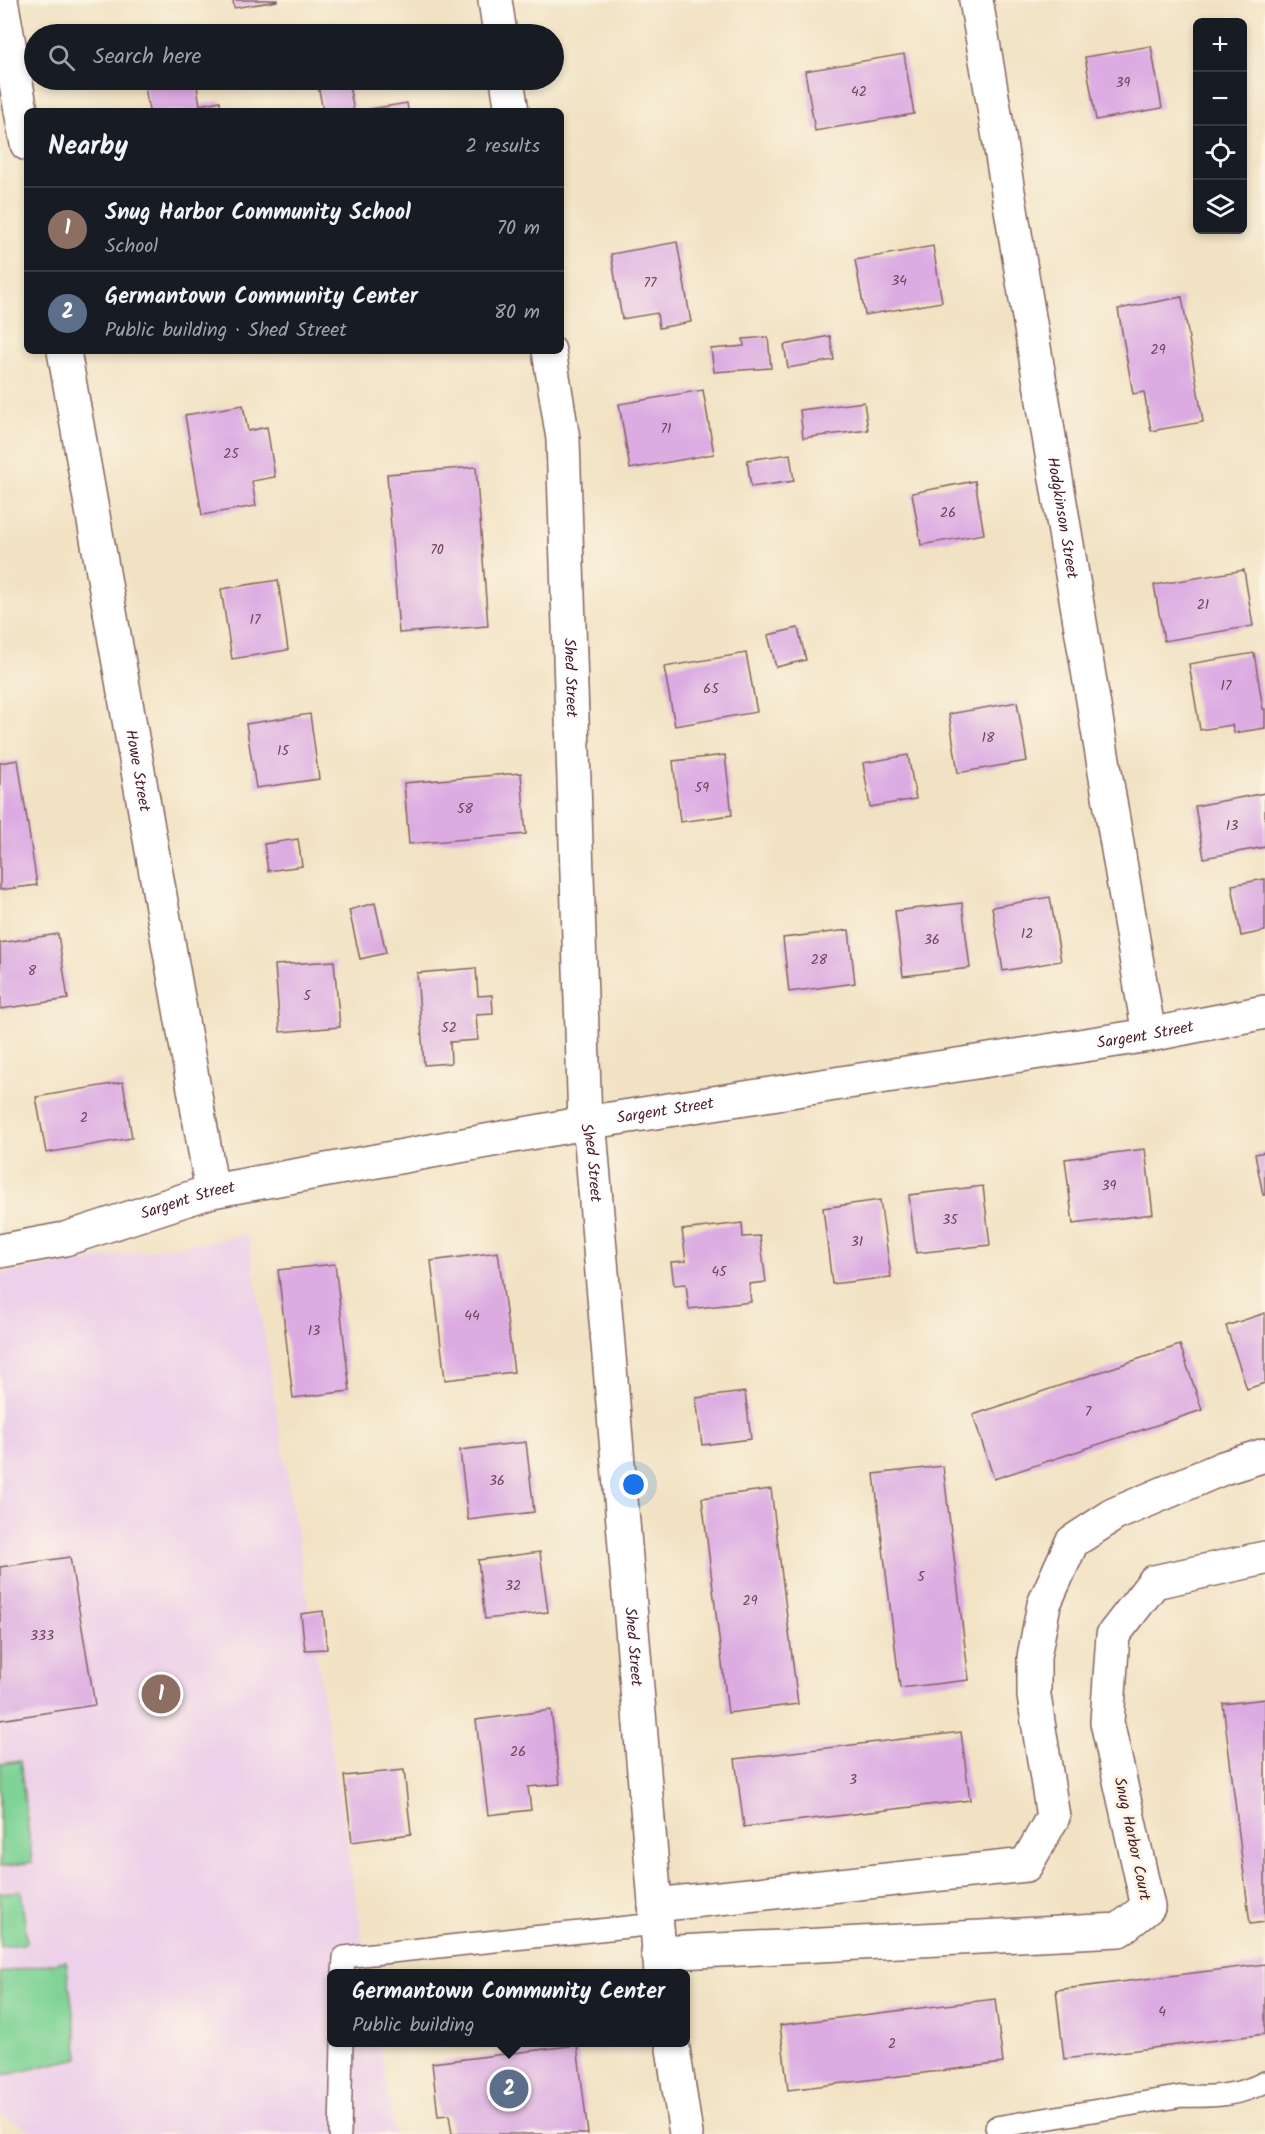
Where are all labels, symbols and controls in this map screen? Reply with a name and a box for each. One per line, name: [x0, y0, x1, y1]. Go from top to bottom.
map controls: [1193, 18, 1247, 234]
button: +: [1193, 18, 1247, 72]
search box: [24, 24, 564, 90]
text: Search here: [93, 40, 201, 75]
icon: search: [45, 41, 78, 74]
house number: 39: [1116, 72, 1131, 94]
button: −: [1193, 72, 1247, 126]
house number: 42: [851, 81, 867, 103]
text: Nearby: [48, 126, 128, 168]
button: locate: [1193, 126, 1247, 180]
text: 2 results: [465, 131, 540, 163]
button: layers: [1193, 180, 1247, 234]
text: Snug Harbor Community School: [105, 196, 411, 231]
text: 1: [64, 213, 71, 245]
text: 70 m: [497, 213, 540, 245]
text: School: [105, 231, 158, 263]
house number: 34: [891, 270, 907, 292]
house number: 77: [644, 272, 657, 294]
text: Germantown Community Center: [105, 280, 418, 315]
text: 2: [62, 297, 73, 329]
text: 80 m: [494, 297, 540, 329]
text: Public building · Shed Street: [105, 315, 347, 347]
house number: 29: [1151, 339, 1166, 361]
house number: 71: [661, 418, 671, 440]
house number: 25: [223, 443, 240, 465]
street label: Hodgkinson Street: [1040, 455, 1085, 581]
house number: 26: [940, 502, 956, 524]
house number: 70: [430, 539, 444, 561]
house number: 21: [1197, 594, 1209, 616]
house number: 17: [250, 609, 261, 631]
street label: Shed Street: [557, 638, 584, 719]
house number: 17: [1221, 675, 1232, 697]
house number: 65: [703, 678, 720, 700]
street label: Howe Street: [118, 727, 158, 814]
house number: 18: [982, 727, 995, 749]
house number: 15: [277, 740, 290, 762]
house number: 59: [695, 777, 709, 799]
house number: 58: [457, 798, 474, 820]
house number: 13: [1226, 815, 1238, 837]
house number: 12: [1021, 923, 1033, 945]
house number: 36: [924, 929, 940, 951]
house number: 28: [811, 949, 828, 971]
house number: 8: [28, 960, 37, 982]
house number: 5: [303, 985, 312, 1007]
street label: Sargent Street: [1095, 1014, 1197, 1055]
house number: 52: [441, 1017, 457, 1039]
street label: Sargent Street: [615, 1090, 716, 1130]
house number: 2: [80, 1107, 88, 1129]
street label: Shed Street: [573, 1120, 609, 1204]
street label: Sargent Street: [137, 1174, 238, 1226]
house number: 39: [1102, 1175, 1117, 1197]
house number: 35: [942, 1209, 959, 1231]
house number: 31: [851, 1231, 863, 1253]
house number: 45: [711, 1261, 728, 1283]
house number: 44: [464, 1305, 480, 1327]
house number: 13: [308, 1320, 320, 1342]
house number: 7: [1085, 1401, 1092, 1423]
house number: 36: [489, 1470, 505, 1492]
your location: [619, 1470, 648, 1499]
house number: 5: [917, 1566, 926, 1588]
house number: 32: [505, 1575, 521, 1597]
house number: 29: [743, 1590, 758, 1612]
street label: Shed Street: [618, 1606, 649, 1688]
house number: 333: [30, 1625, 54, 1647]
pin: 1: [142, 1672, 180, 1716]
house number: 26: [510, 1741, 526, 1763]
house number: 3: [849, 1769, 857, 1791]
street label: Snug Harbor Court: [1107, 1775, 1157, 1904]
popup: [327, 1969, 690, 2047]
text: Germantown Community Center: [352, 1975, 665, 2010]
house number: 4: [1158, 2001, 1166, 2023]
text: Public building: [352, 2010, 474, 2042]
house number: 2: [888, 2033, 896, 2055]
pin: 2: [490, 2066, 528, 2112]

